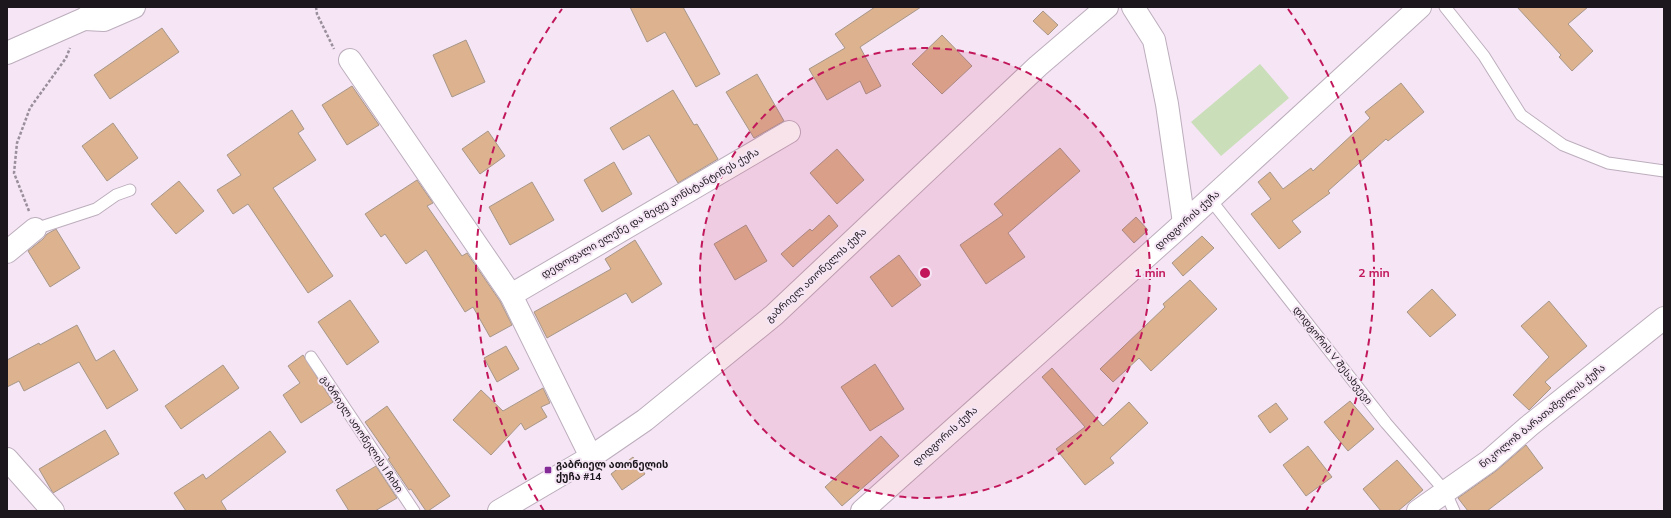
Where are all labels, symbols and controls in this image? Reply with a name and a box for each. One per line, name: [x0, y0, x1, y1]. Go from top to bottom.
street label: დედოფალი ელენე და მეფე კონსტანტინეს ქუჩა: [539, 145, 761, 281]
street label: დიდგორის ქუჩა: [1152, 187, 1222, 253]
street label: გაბრიელ ათონელის ქუჩა: [763, 225, 869, 325]
text: 1 min: [1134, 265, 1166, 280]
text: 2 min: [1358, 265, 1390, 280]
centre of rings: [918, 266, 932, 280]
street label: დიდგორის V შესახვევი: [1291, 303, 1376, 407]
street label: ნიკოლოზ ბარათაშვილის ქუჩა: [1476, 361, 1608, 471]
street label: გაბრიელ ათონელის I ჩიხი: [318, 373, 406, 495]
street label: დიდგორის ქუჩა: [910, 403, 980, 469]
place label: გაბრიელ ათონელის ქუჩა #14: [556, 458, 668, 483]
marker: გაბრიელ ათონელის ქუჩა #14: [543, 465, 553, 475]

